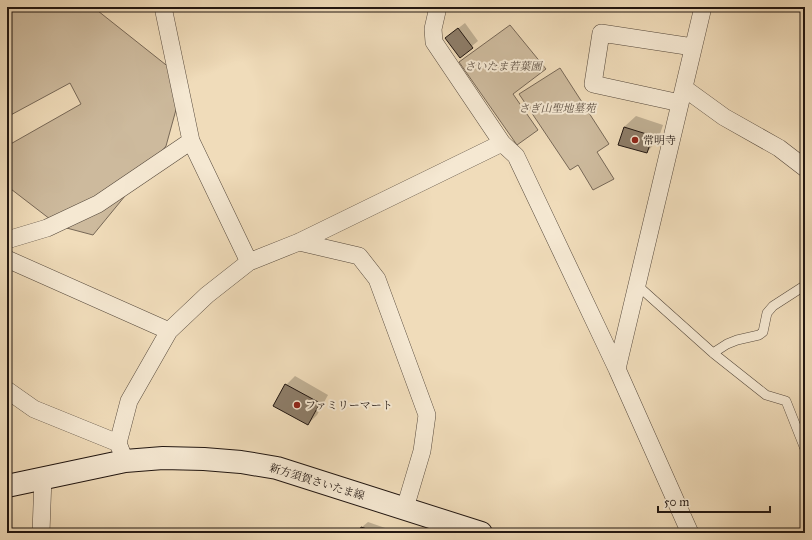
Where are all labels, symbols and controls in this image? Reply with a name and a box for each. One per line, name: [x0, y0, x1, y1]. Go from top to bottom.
park label: さいたま若葉園: [465, 60, 543, 73]
park label: さぎ山聖地墓苑: [519, 102, 597, 115]
place label: 常明寺: [643, 134, 676, 147]
marker: 常明寺: [630, 135, 640, 145]
place label: ファミリーマート: [305, 399, 393, 412]
marker: ファミリーマート: [292, 400, 302, 410]
street label: 新方須賀さいたま線: [268, 461, 366, 503]
scale bar: [658, 488, 770, 514]
text: 50 m: [664, 495, 689, 509]

